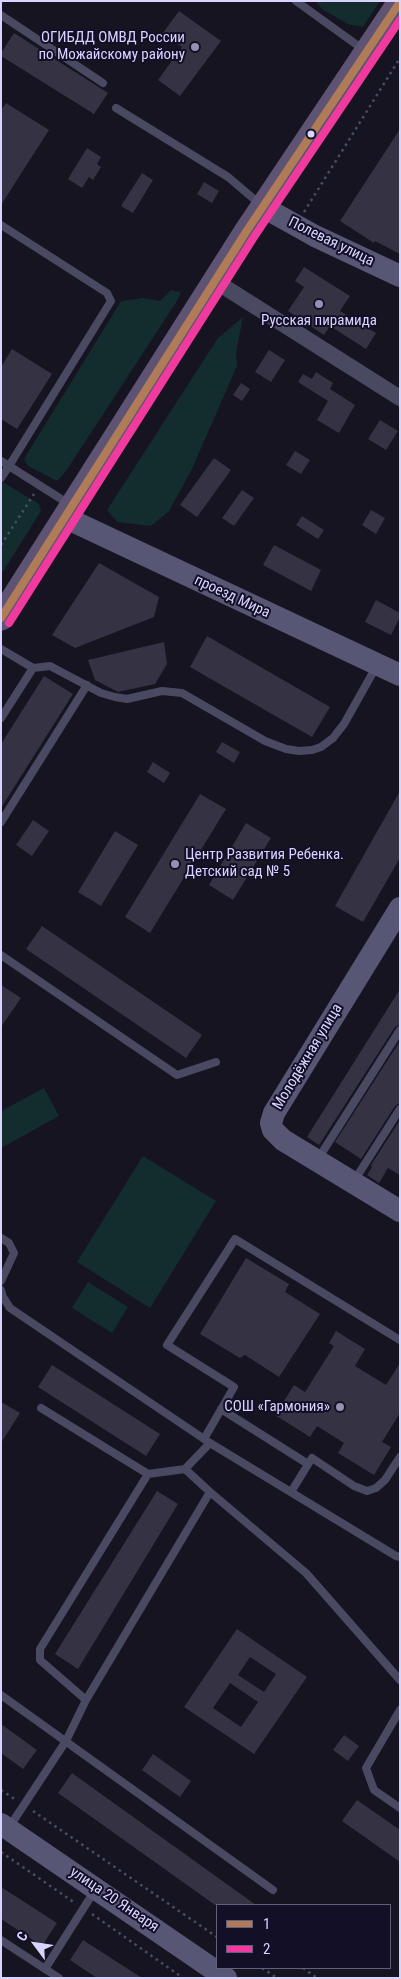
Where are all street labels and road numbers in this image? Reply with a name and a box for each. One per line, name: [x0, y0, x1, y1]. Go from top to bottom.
street label: Полевая улица: [285, 214, 377, 270]
street label: проезд Мира: [191, 572, 273, 622]
street label: Молодёжная улица: [269, 1001, 347, 1113]
street label: улица 20 Января: [66, 1864, 162, 1936]

